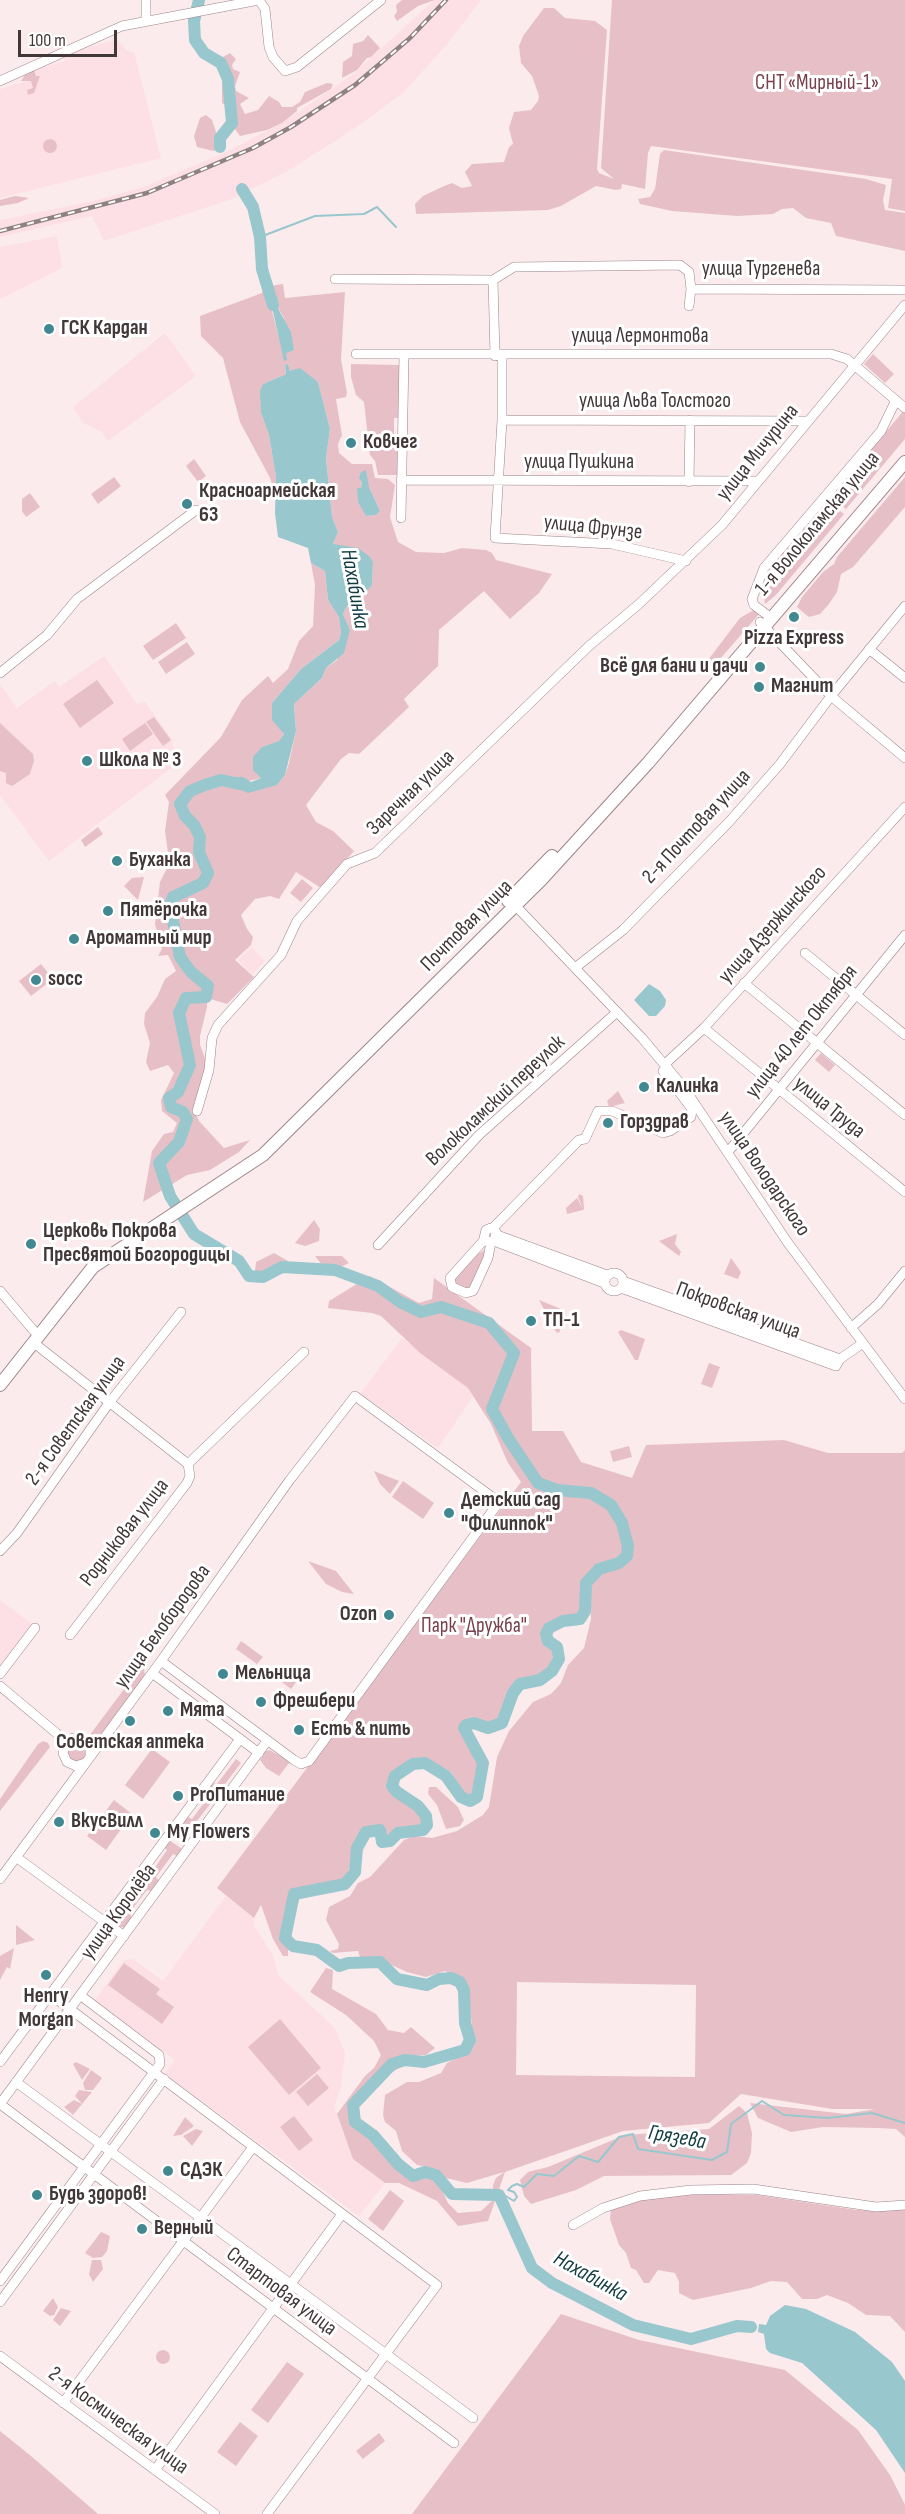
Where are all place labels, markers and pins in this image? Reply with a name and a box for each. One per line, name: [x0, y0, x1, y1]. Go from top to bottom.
place label: ГСК Кардан: [61, 316, 148, 342]
marker: ГСК Кардан: [42, 322, 56, 336]
place label: Ковчег: [363, 430, 417, 456]
marker: Ковчег: [344, 436, 358, 450]
place label: Красноармейская 63: [199, 479, 336, 529]
marker: Красноармейская 63: [180, 497, 194, 511]
marker: Pizza Express: [787, 610, 801, 624]
place label: Pizza Express: [744, 626, 844, 652]
place label: Всё для бани и дачи: [600, 654, 748, 680]
marker: Всё для бани и дачи: [753, 660, 767, 674]
place label: Магнит: [771, 674, 833, 700]
marker: Магнит: [752, 680, 766, 694]
place label: Школа № 3: [99, 748, 181, 774]
marker: Школа № 3: [80, 754, 94, 768]
place label: Буханка: [129, 848, 191, 874]
marker: Буханка: [110, 854, 124, 868]
place label: Пятёрочка: [120, 898, 207, 924]
marker: Пятёрочка: [101, 904, 115, 918]
place label: Ароматный мир: [86, 926, 211, 952]
marker: Ароматный мир: [67, 932, 81, 946]
place label: socc: [48, 967, 83, 993]
marker: socc: [29, 973, 43, 987]
place label: Калинка: [656, 1074, 719, 1100]
marker: Калинка: [637, 1080, 651, 1094]
place label: Горздрав: [620, 1110, 689, 1136]
marker: Горздрав: [601, 1116, 615, 1130]
place label: Церковь Покрова Пресвятой Богородицы: [43, 1219, 230, 1269]
marker: Церковь Покрова Пресвятой Богородицы: [24, 1237, 38, 1251]
place label: ТП-1: [543, 1308, 580, 1334]
marker: ТП-1: [524, 1314, 538, 1328]
place label: Детский сад "Филиппок": [461, 1488, 561, 1538]
marker: Детский сад "Филиппок": [442, 1506, 456, 1520]
place label: Ozon: [340, 1602, 377, 1628]
marker: Ozon: [382, 1608, 396, 1622]
place label: Мельница: [235, 1661, 311, 1687]
marker: Мельница: [216, 1667, 230, 1681]
place label: Фрешбери: [273, 1689, 355, 1715]
marker: Фрешбери: [254, 1695, 268, 1709]
place label: Мята: [180, 1698, 225, 1724]
marker: Мята: [161, 1704, 175, 1718]
marker: Советская аптека: [123, 1714, 137, 1728]
place label: Есть & пить: [311, 1717, 410, 1743]
marker: Есть & пить: [292, 1723, 306, 1737]
place label: Советская аптека: [56, 1730, 204, 1756]
place label: ProПитание: [190, 1783, 285, 1809]
marker: ProПитание: [171, 1789, 185, 1803]
place label: ВкусВилл: [71, 1809, 143, 1835]
marker: ВкусВилл: [52, 1815, 66, 1829]
place label: My Flowers: [167, 1820, 250, 1846]
marker: My Flowers: [148, 1826, 162, 1840]
marker: Henry Morgan: [39, 1968, 53, 1982]
place label: Henry Morgan: [18, 1984, 74, 2034]
place label: СДЭК: [180, 2158, 222, 2184]
marker: СДЭК: [161, 2164, 175, 2178]
place label: Будь здоров!: [49, 2182, 147, 2208]
marker: Будь здоров!: [30, 2188, 44, 2202]
place label: Верный: [154, 2216, 213, 2242]
marker: Верный: [135, 2222, 149, 2236]

